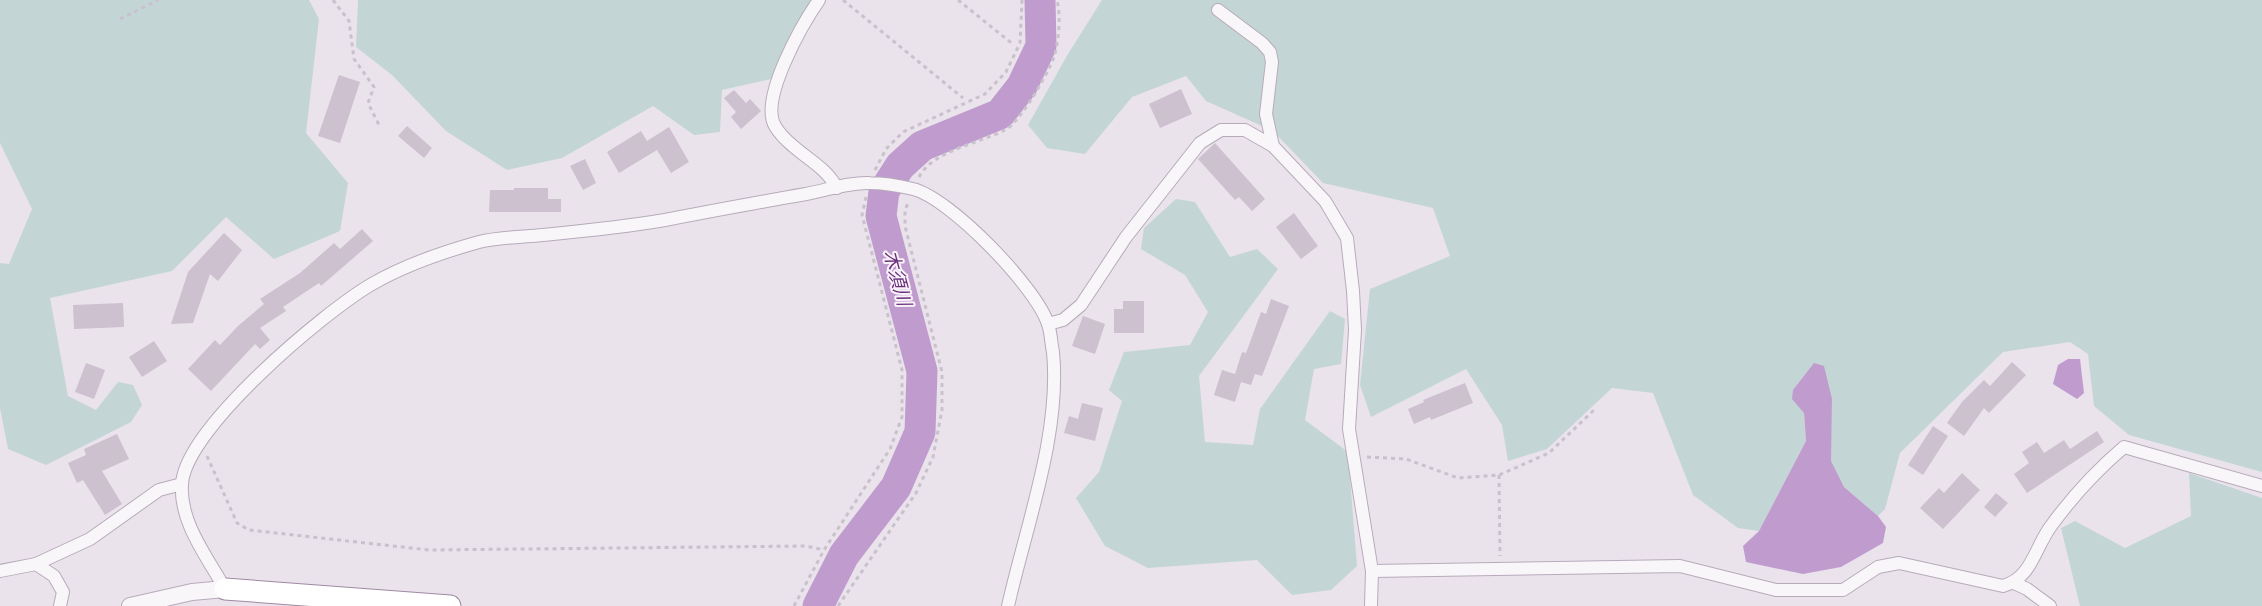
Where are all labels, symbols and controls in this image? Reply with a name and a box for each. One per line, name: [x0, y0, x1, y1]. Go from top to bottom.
water label: 木須川: [879, 248, 916, 310]

